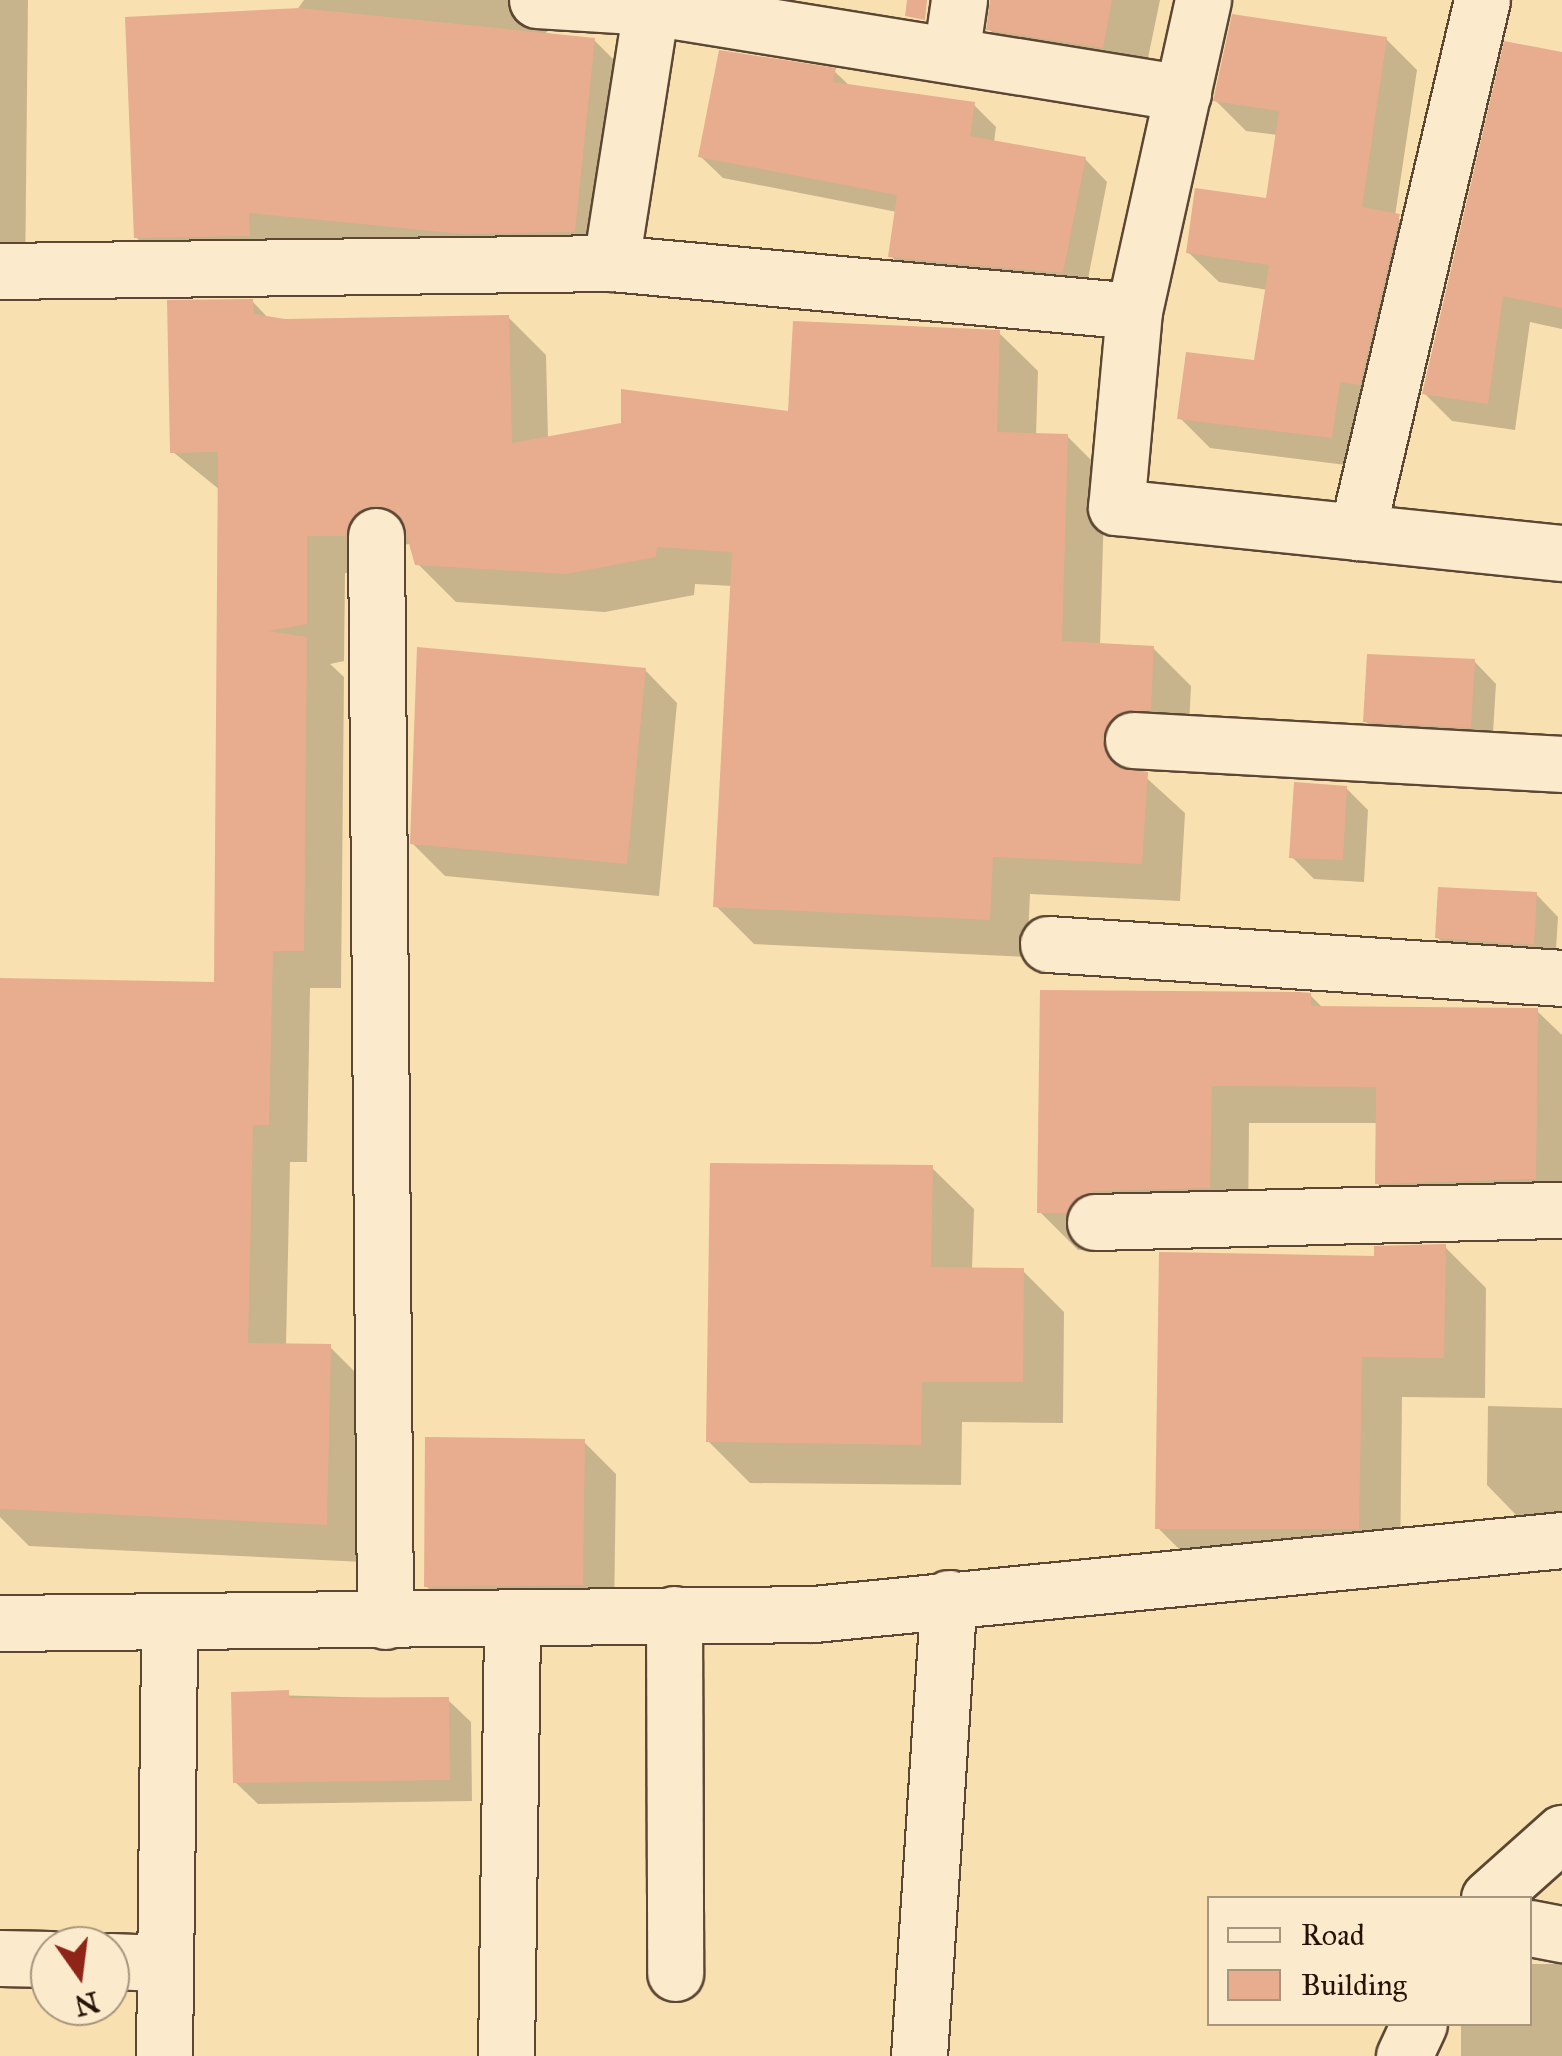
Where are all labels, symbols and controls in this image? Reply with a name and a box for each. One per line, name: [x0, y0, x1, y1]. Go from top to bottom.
legend: [1207, 1896, 1532, 2026]
text: Road: [1301, 1917, 1365, 1953]
north arrow: [30, 1926, 130, 2026]
text: Building: [1301, 1967, 1407, 2003]
text: N: [71, 1984, 103, 2024]

